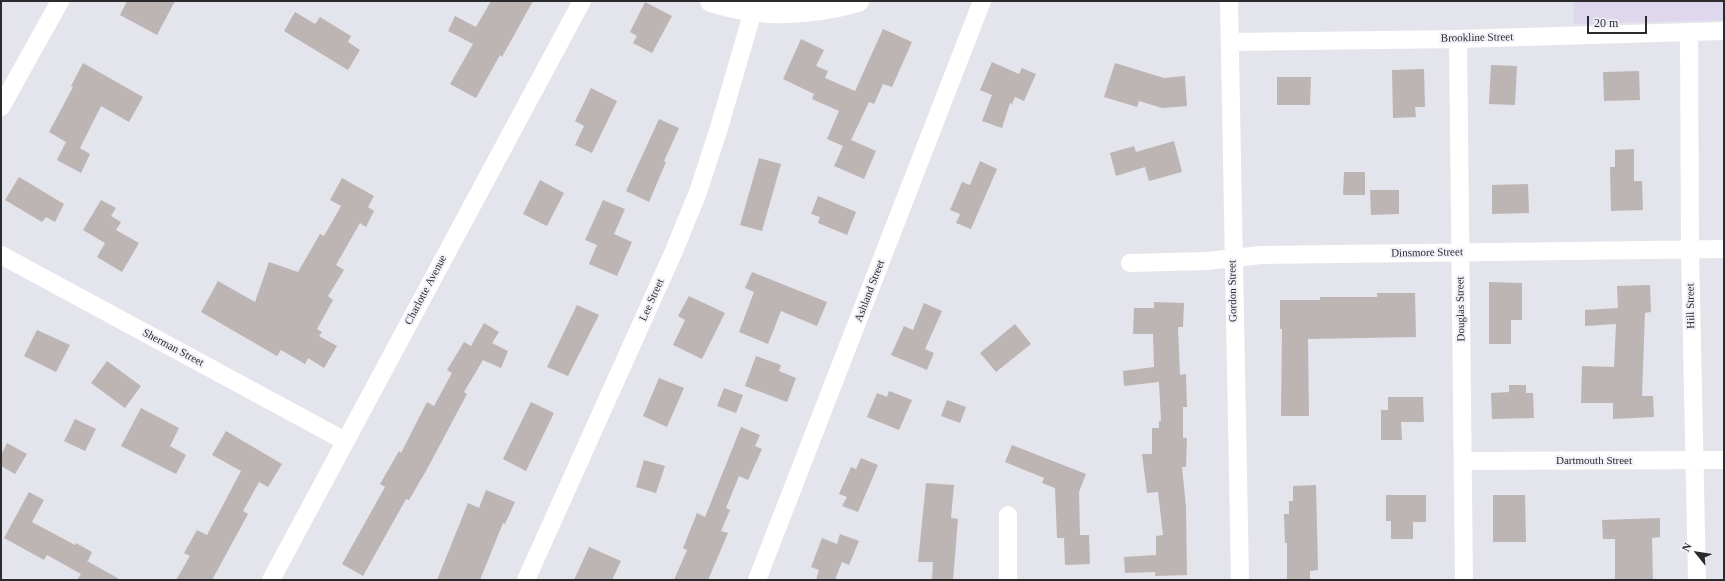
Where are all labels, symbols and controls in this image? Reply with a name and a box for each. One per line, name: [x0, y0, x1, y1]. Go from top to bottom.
scale bar: [1589, 8, 1649, 34]
text: 20 m: [1594, 16, 1618, 30]
street label: Brookline Street: [1441, 31, 1513, 45]
street label: Dinsmore Street: [1391, 246, 1463, 260]
street label: Charlotte Avenue: [402, 253, 450, 327]
street label: Ashland Street: [852, 258, 888, 324]
street label: Gordon Street: [1226, 260, 1240, 322]
street label: Douglas Street: [1454, 276, 1468, 342]
street label: Lee Street: [637, 277, 667, 323]
street label: Hill Street: [1684, 283, 1698, 329]
street label: Sherman Street: [140, 326, 206, 370]
street label: Dartmouth Street: [1556, 454, 1632, 468]
north arrow: [1677, 533, 1717, 573]
text: N: [1679, 541, 1694, 553]

